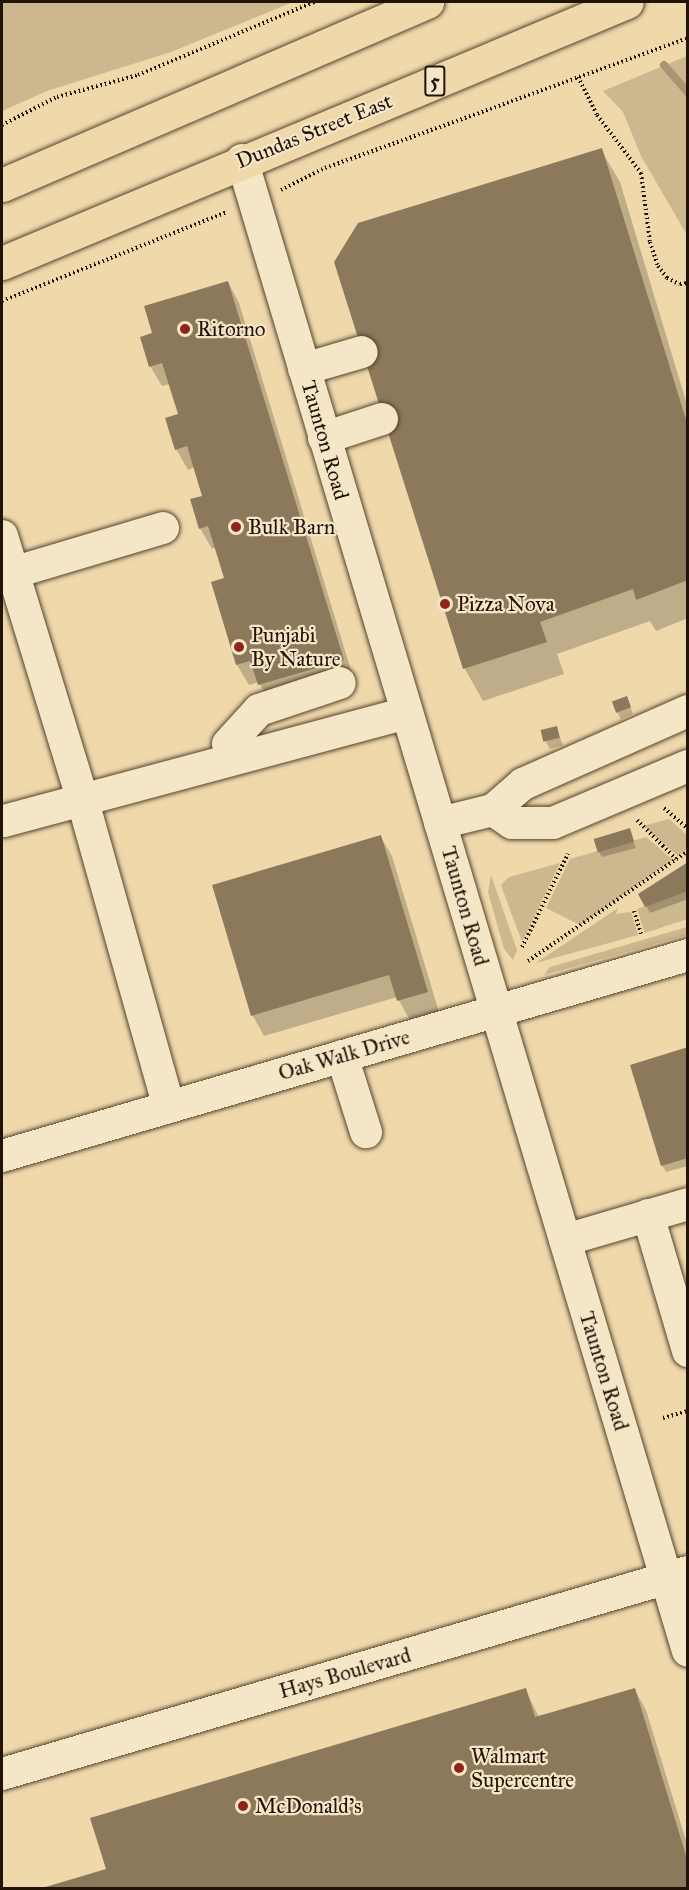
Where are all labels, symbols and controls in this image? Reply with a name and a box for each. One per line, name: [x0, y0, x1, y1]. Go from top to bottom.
road number: 5: [423, 64, 447, 98]
street label: Dundas Street East: [232, 88, 396, 174]
place label: Ritorno: [197, 316, 266, 342]
marker: Ritorno: [178, 322, 192, 336]
street label: Taunton Road: [296, 377, 354, 503]
place label: Bulk Barn: [248, 514, 335, 540]
marker: Bulk Barn: [229, 520, 243, 534]
place label: Pizza Nova: [457, 591, 555, 617]
marker: Pizza Nova: [438, 597, 452, 611]
place label: Punjabi By Nature: [251, 622, 340, 672]
marker: Punjabi By Nature: [232, 640, 246, 654]
street label: Taunton Road: [436, 843, 494, 969]
street label: Oak Walk Drive: [275, 1024, 413, 1086]
street label: Taunton Road: [574, 1308, 634, 1434]
street label: Hays Boulevard: [276, 1642, 414, 1704]
place label: Walmart Supercentre: [471, 1743, 574, 1793]
marker: Walmart Supercentre: [452, 1761, 466, 1775]
place label: McDonald's: [255, 1793, 362, 1819]
marker: McDonald's: [236, 1799, 250, 1813]

